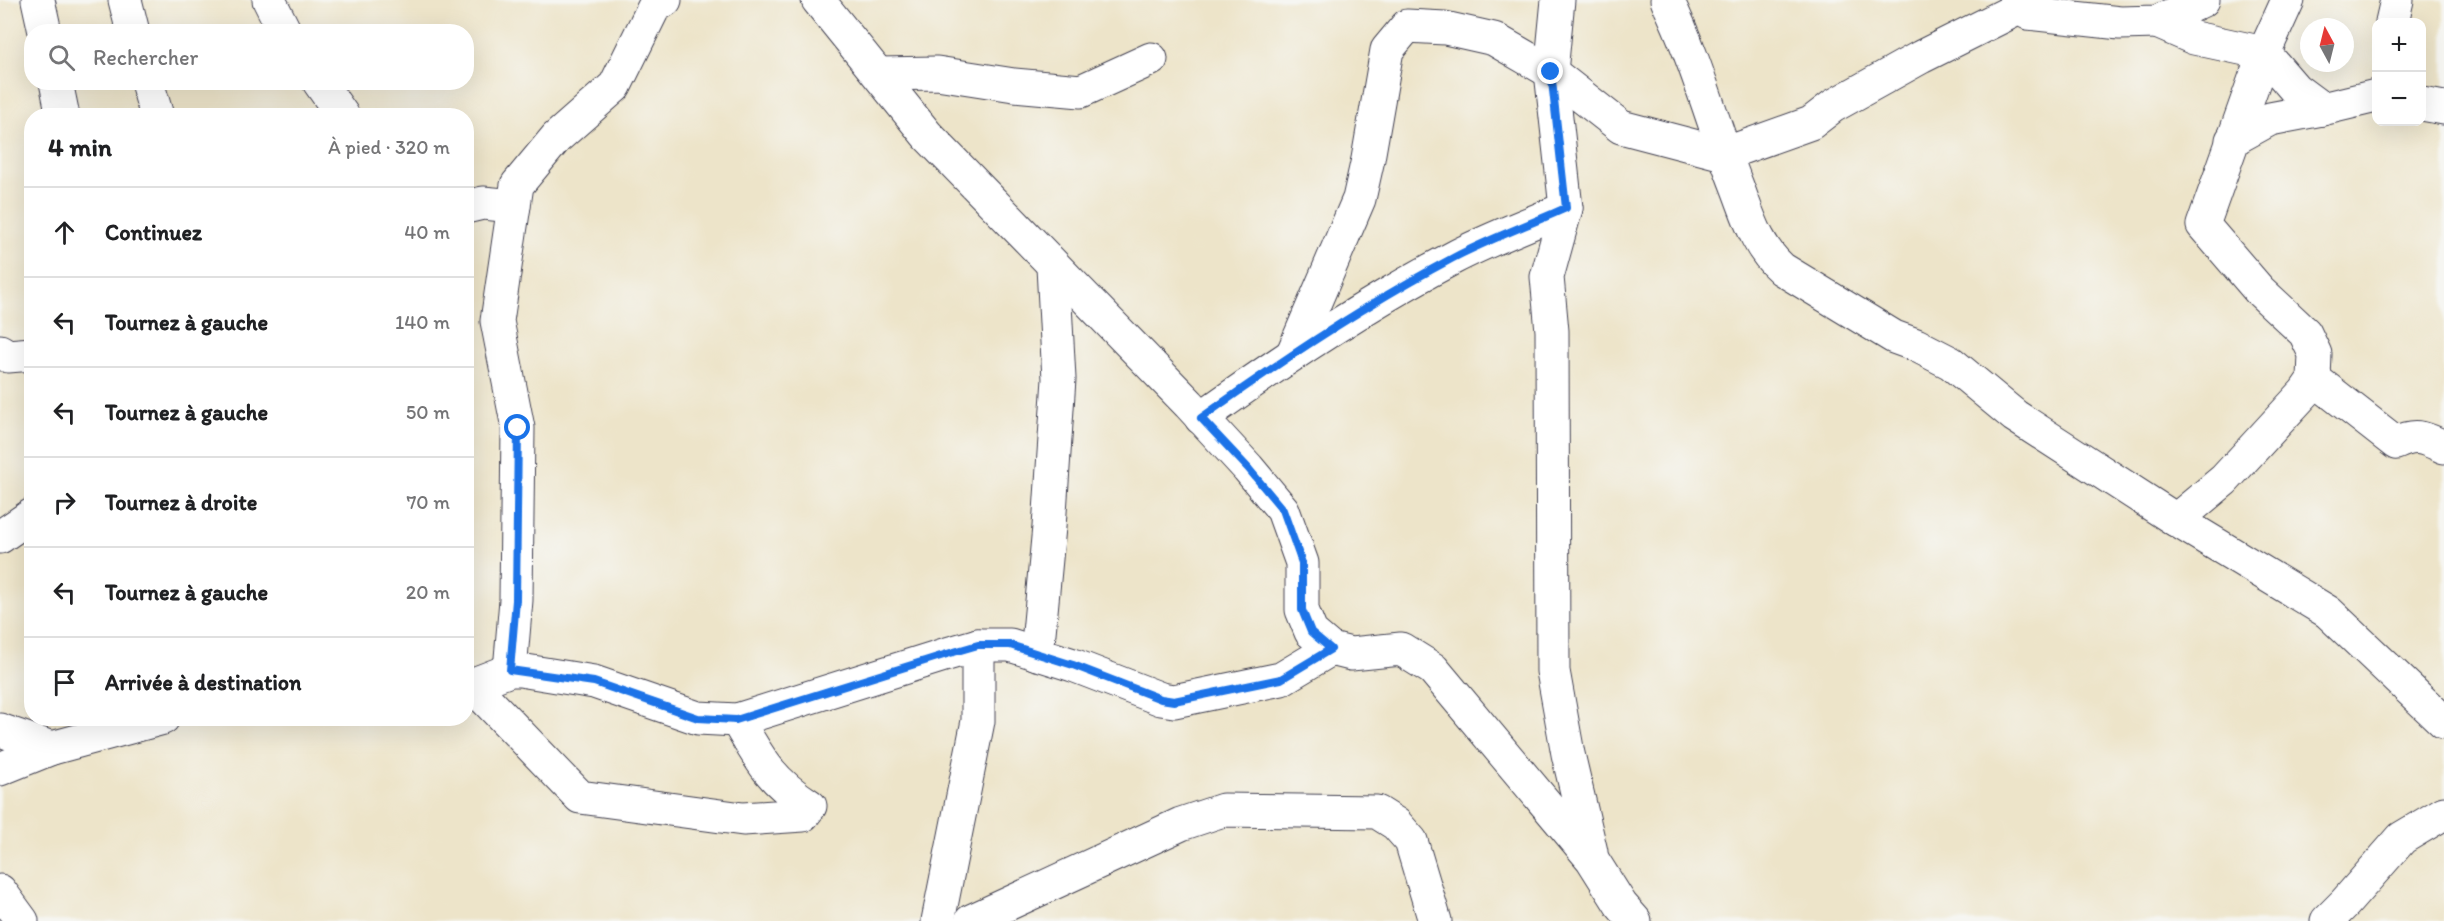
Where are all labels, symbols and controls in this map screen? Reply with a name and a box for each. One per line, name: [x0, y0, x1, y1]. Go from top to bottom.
north arrow: [2300, 18, 2354, 72]
map controls: [2372, 18, 2426, 126]
button: +: [2372, 18, 2426, 72]
search box: [24, 24, 474, 90]
icon: search: [45, 41, 78, 74]
text: Rechercher: [93, 44, 198, 71]
route end: [1537, 58, 1563, 84]
button: −: [2372, 72, 2426, 126]
text: 4 min: [48, 131, 112, 163]
text: À pied · 320 m: [328, 135, 450, 159]
icon: ahead: [48, 216, 81, 249]
text: Continuez: [105, 219, 202, 246]
text: 40 m: [404, 220, 450, 244]
icon: left: [48, 306, 81, 339]
text: Tournez à gauche: [105, 309, 268, 336]
text: 140 m: [395, 310, 450, 334]
icon: left: [48, 396, 81, 429]
text: Tournez à gauche: [105, 399, 268, 426]
text: 50 m: [406, 400, 450, 424]
route start: [504, 414, 530, 440]
icon: right: [48, 486, 81, 519]
text: Tournez à droite: [105, 489, 257, 516]
text: 70 m: [406, 490, 450, 514]
icon: left: [48, 576, 81, 609]
text: Tournez à gauche: [105, 579, 268, 606]
text: 20 m: [406, 580, 450, 604]
icon: arrive: [48, 666, 81, 699]
text: Arrivée à destination: [105, 669, 301, 696]

